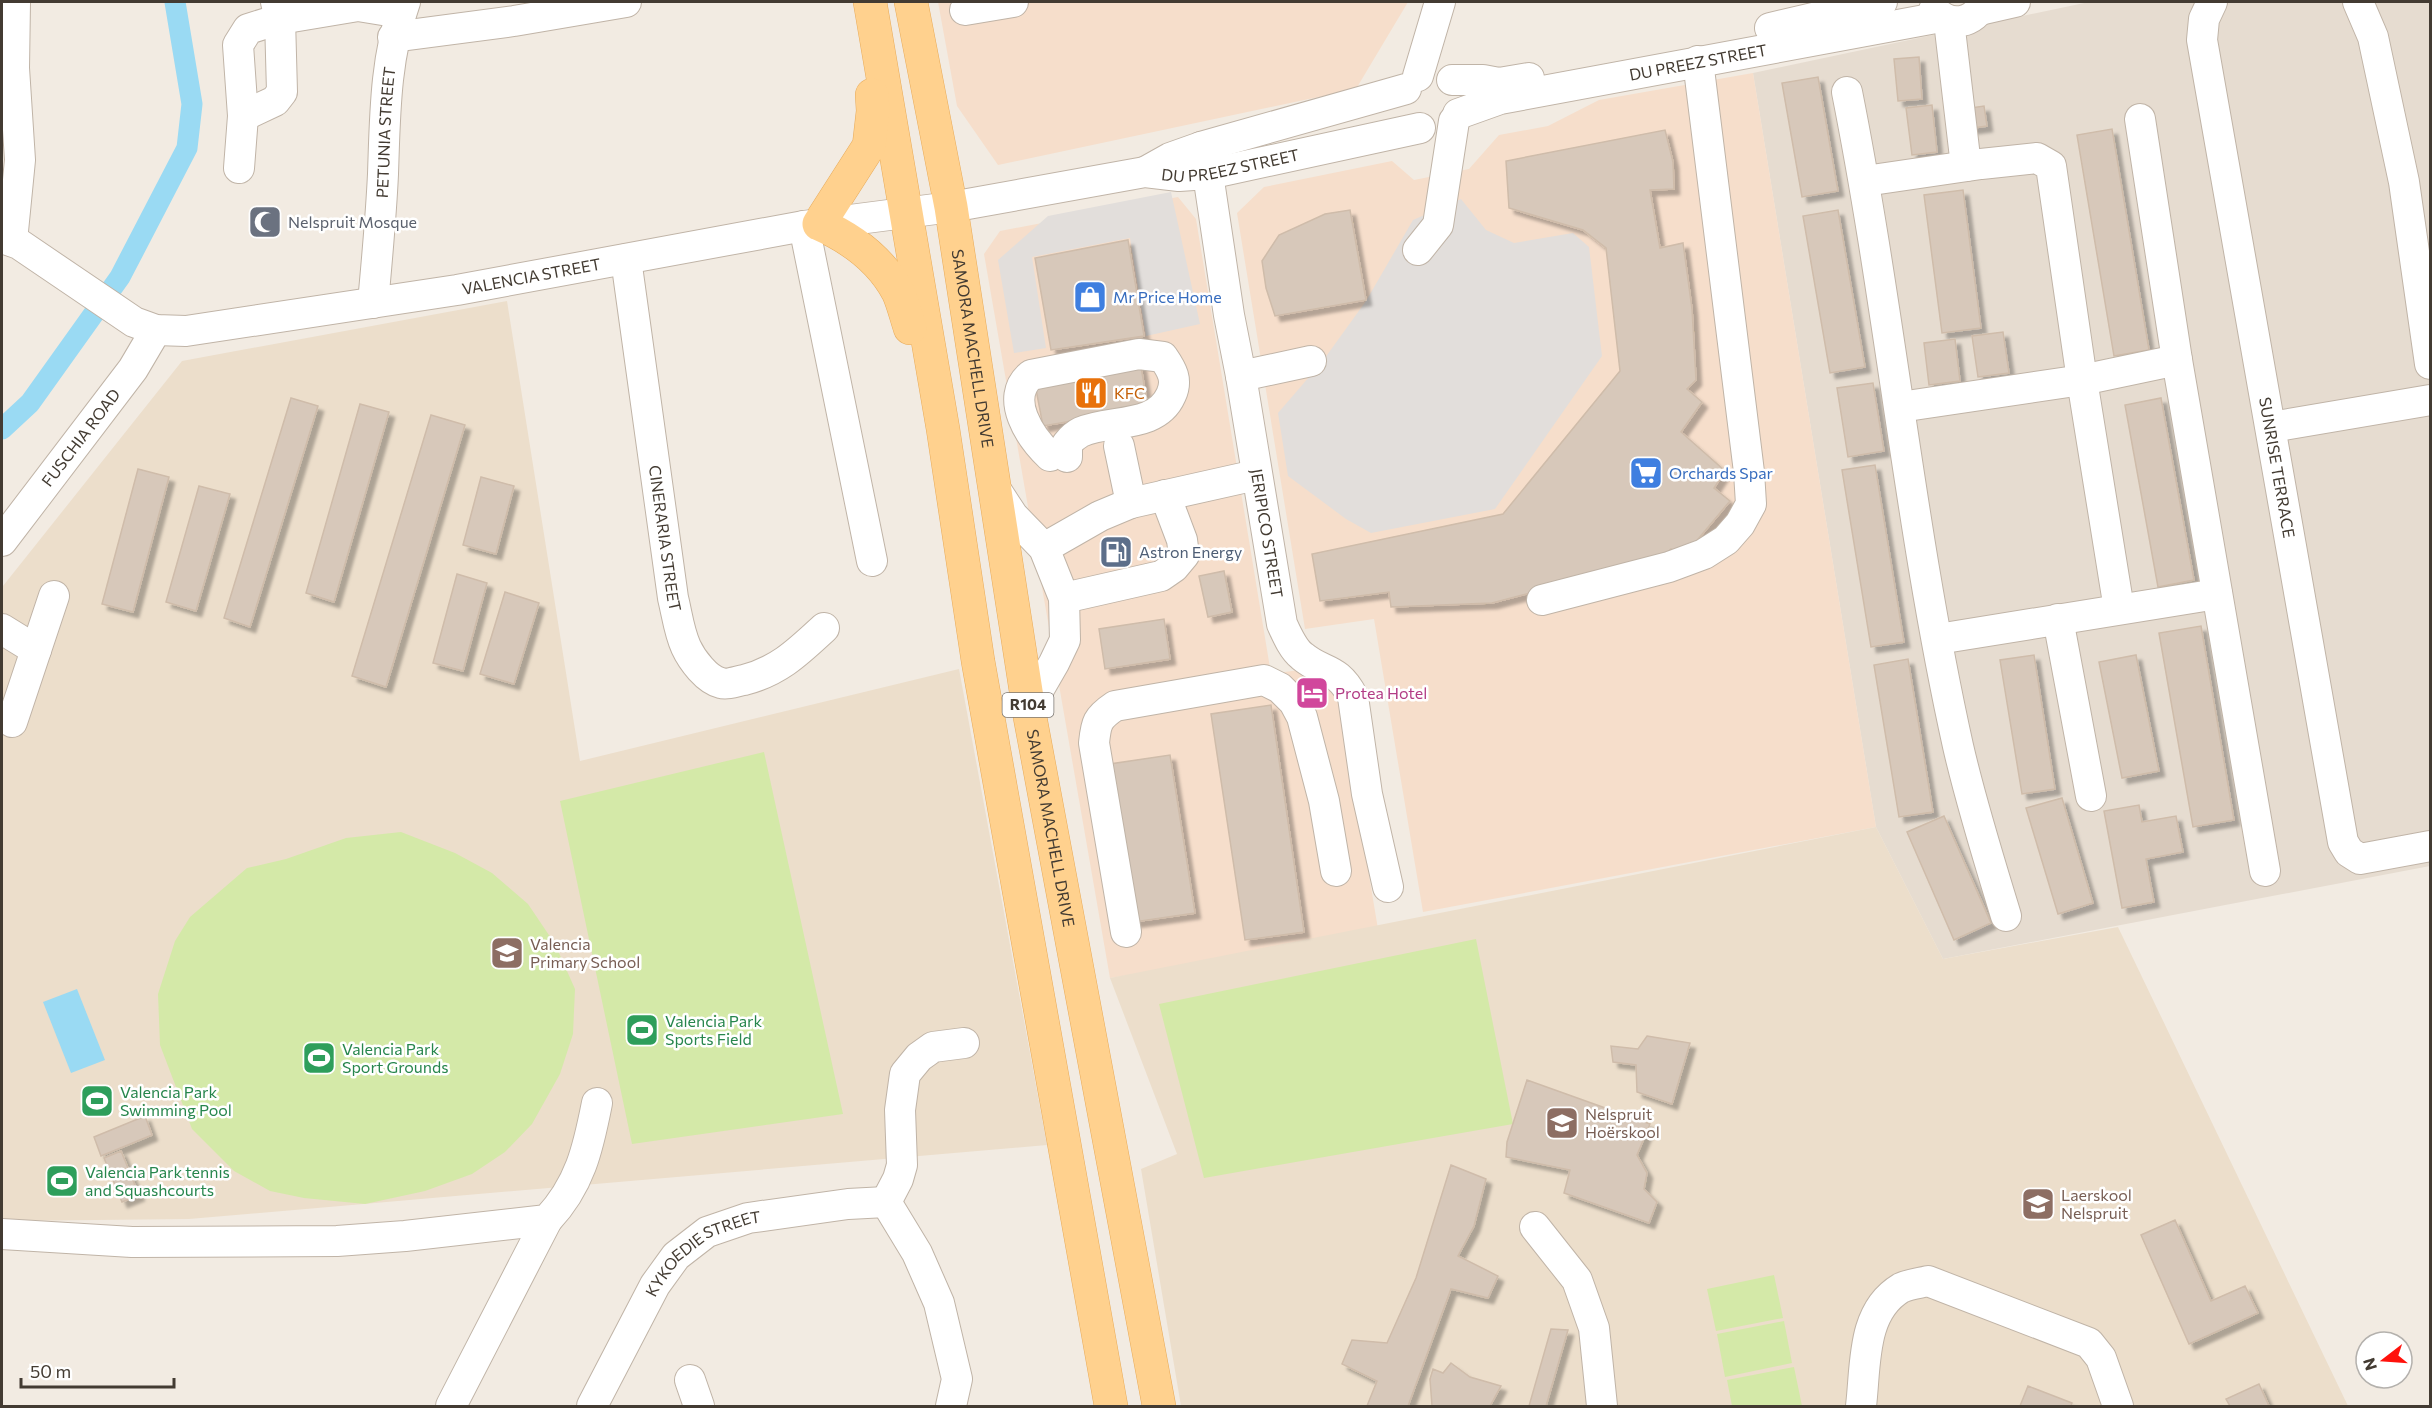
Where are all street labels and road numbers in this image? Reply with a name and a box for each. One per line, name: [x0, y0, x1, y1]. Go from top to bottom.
street label: DU PREEZ STREET: [1628, 40, 1768, 84]
street label: PETUNIA STREET: [372, 66, 398, 199]
street label: DU PREEZ STREET: [1160, 145, 1301, 186]
street label: SAMORA MACHELL DRIVE: [949, 248, 998, 449]
street label: VALENCIA STREET: [460, 254, 602, 298]
street label: FUSCHIA ROAD: [37, 385, 124, 490]
street label: SUNRISE TERRACE: [2256, 396, 2299, 539]
street label: CINERARIA STREET: [646, 464, 686, 613]
street label: JERIPICO STREET: [1247, 467, 1288, 599]
road number: R104: [1002, 693, 1054, 717]
street label: SAMORA MACHELL DRIVE: [1023, 728, 1079, 928]
street label: KYKOEDIE STREET: [641, 1206, 762, 1299]

